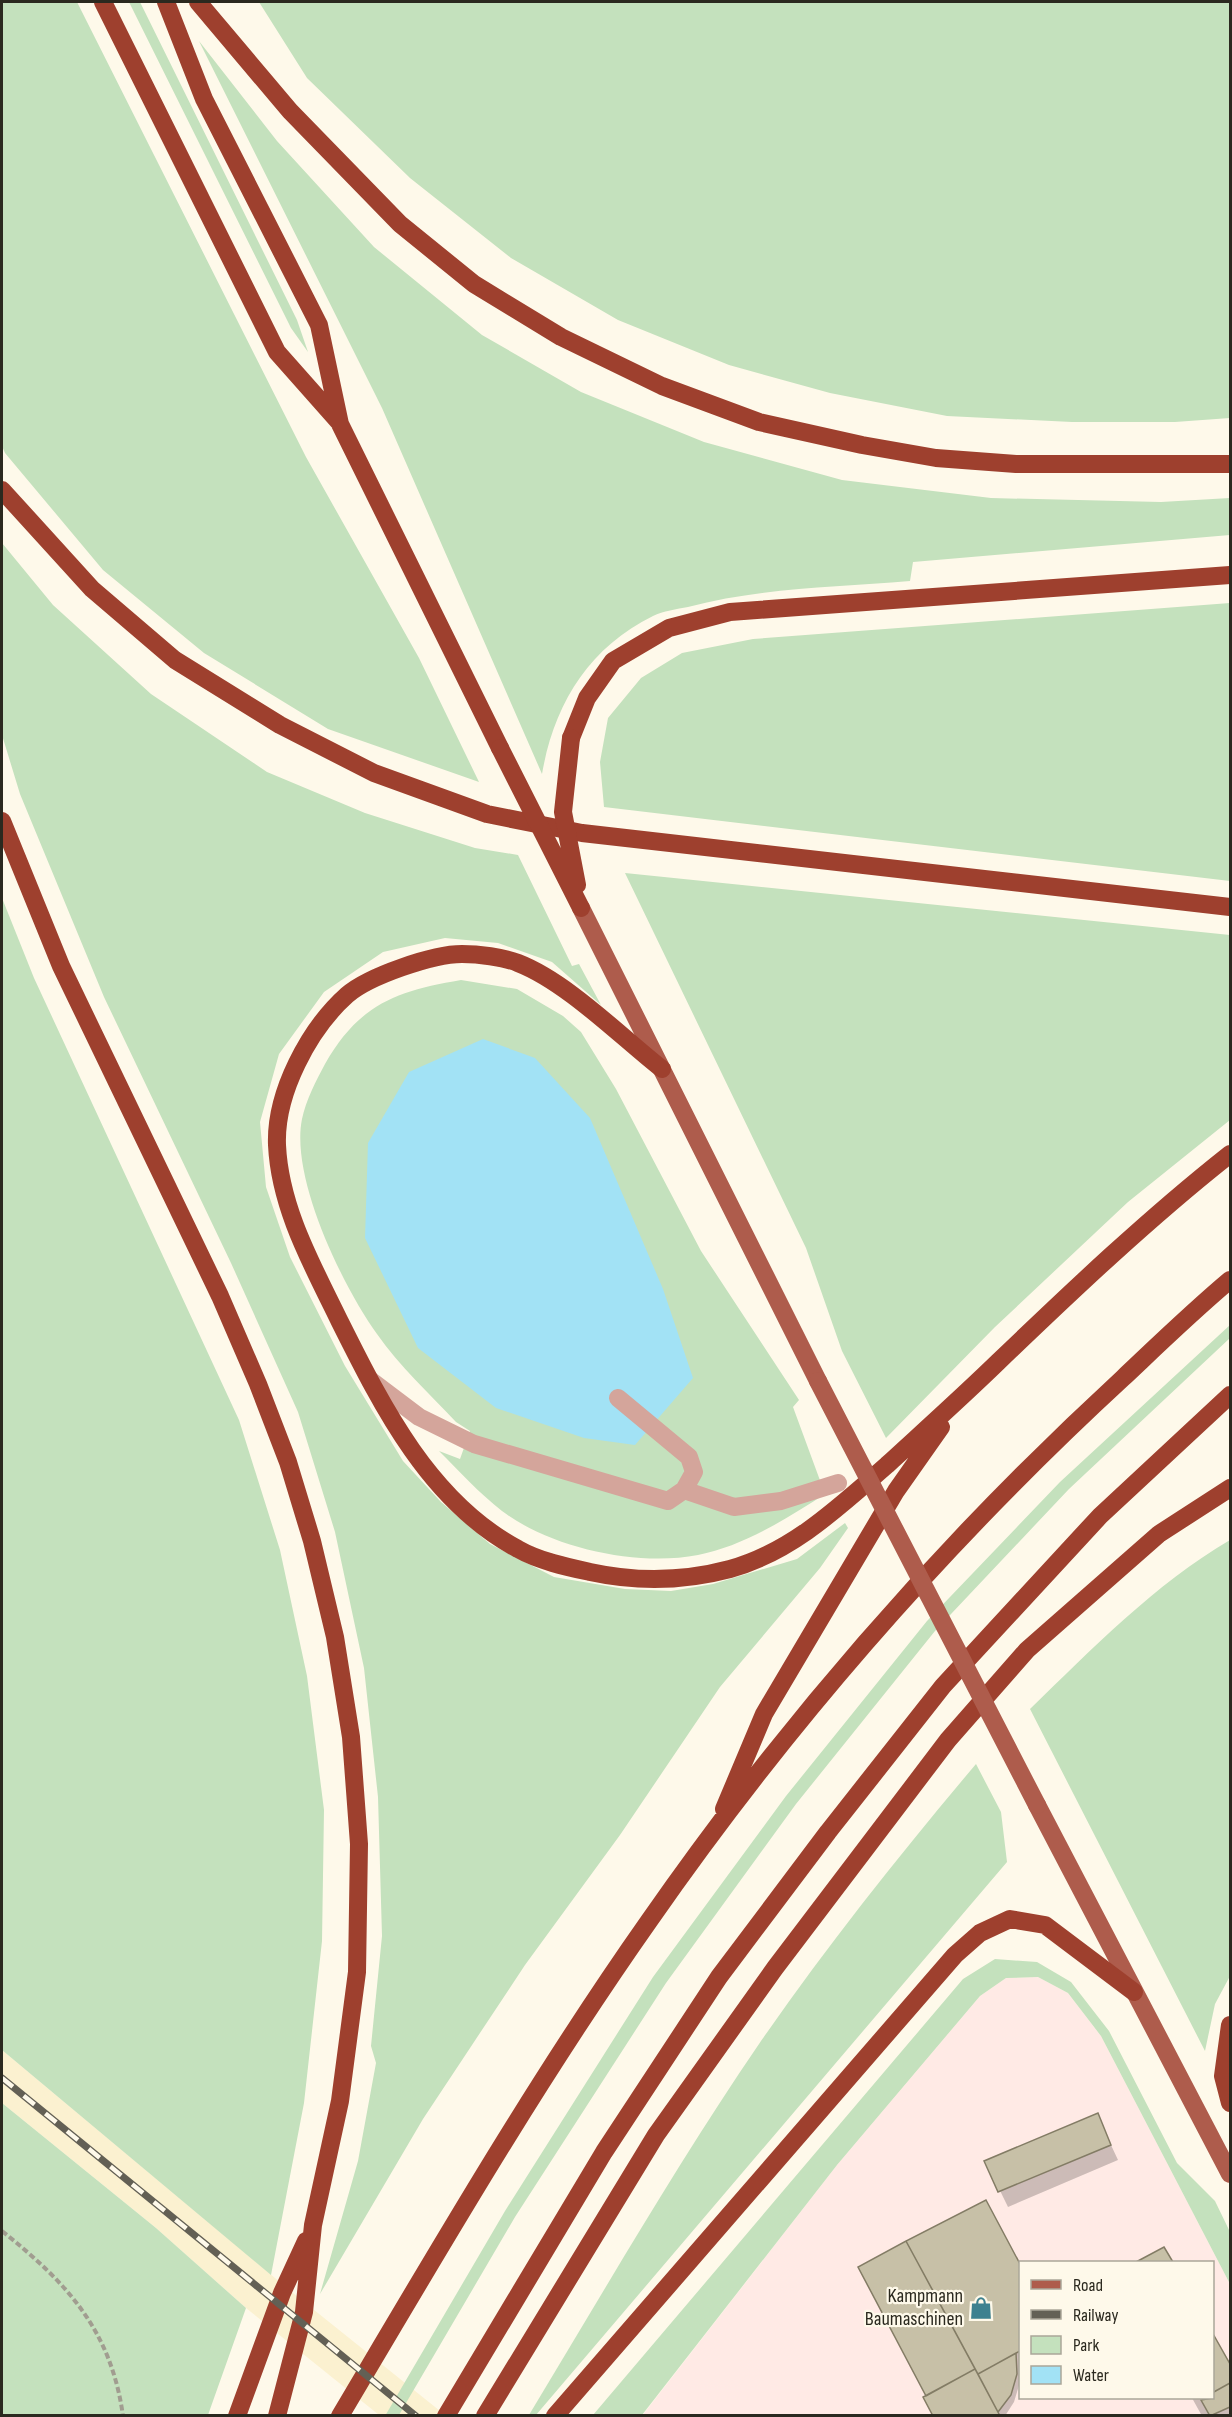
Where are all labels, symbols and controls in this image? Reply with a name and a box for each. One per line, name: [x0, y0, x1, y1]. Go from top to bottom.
legend: [1019, 2261, 1214, 2399]
text: Road: [1073, 2275, 1103, 2296]
place label: Kampmann Baumaschinen: [865, 2284, 963, 2331]
shop icon: Kampmann Baumaschinen: [968, 2295, 994, 2321]
text: Railway: [1073, 2305, 1118, 2326]
text: Park: [1073, 2335, 1099, 2356]
text: Water: [1073, 2365, 1109, 2386]

